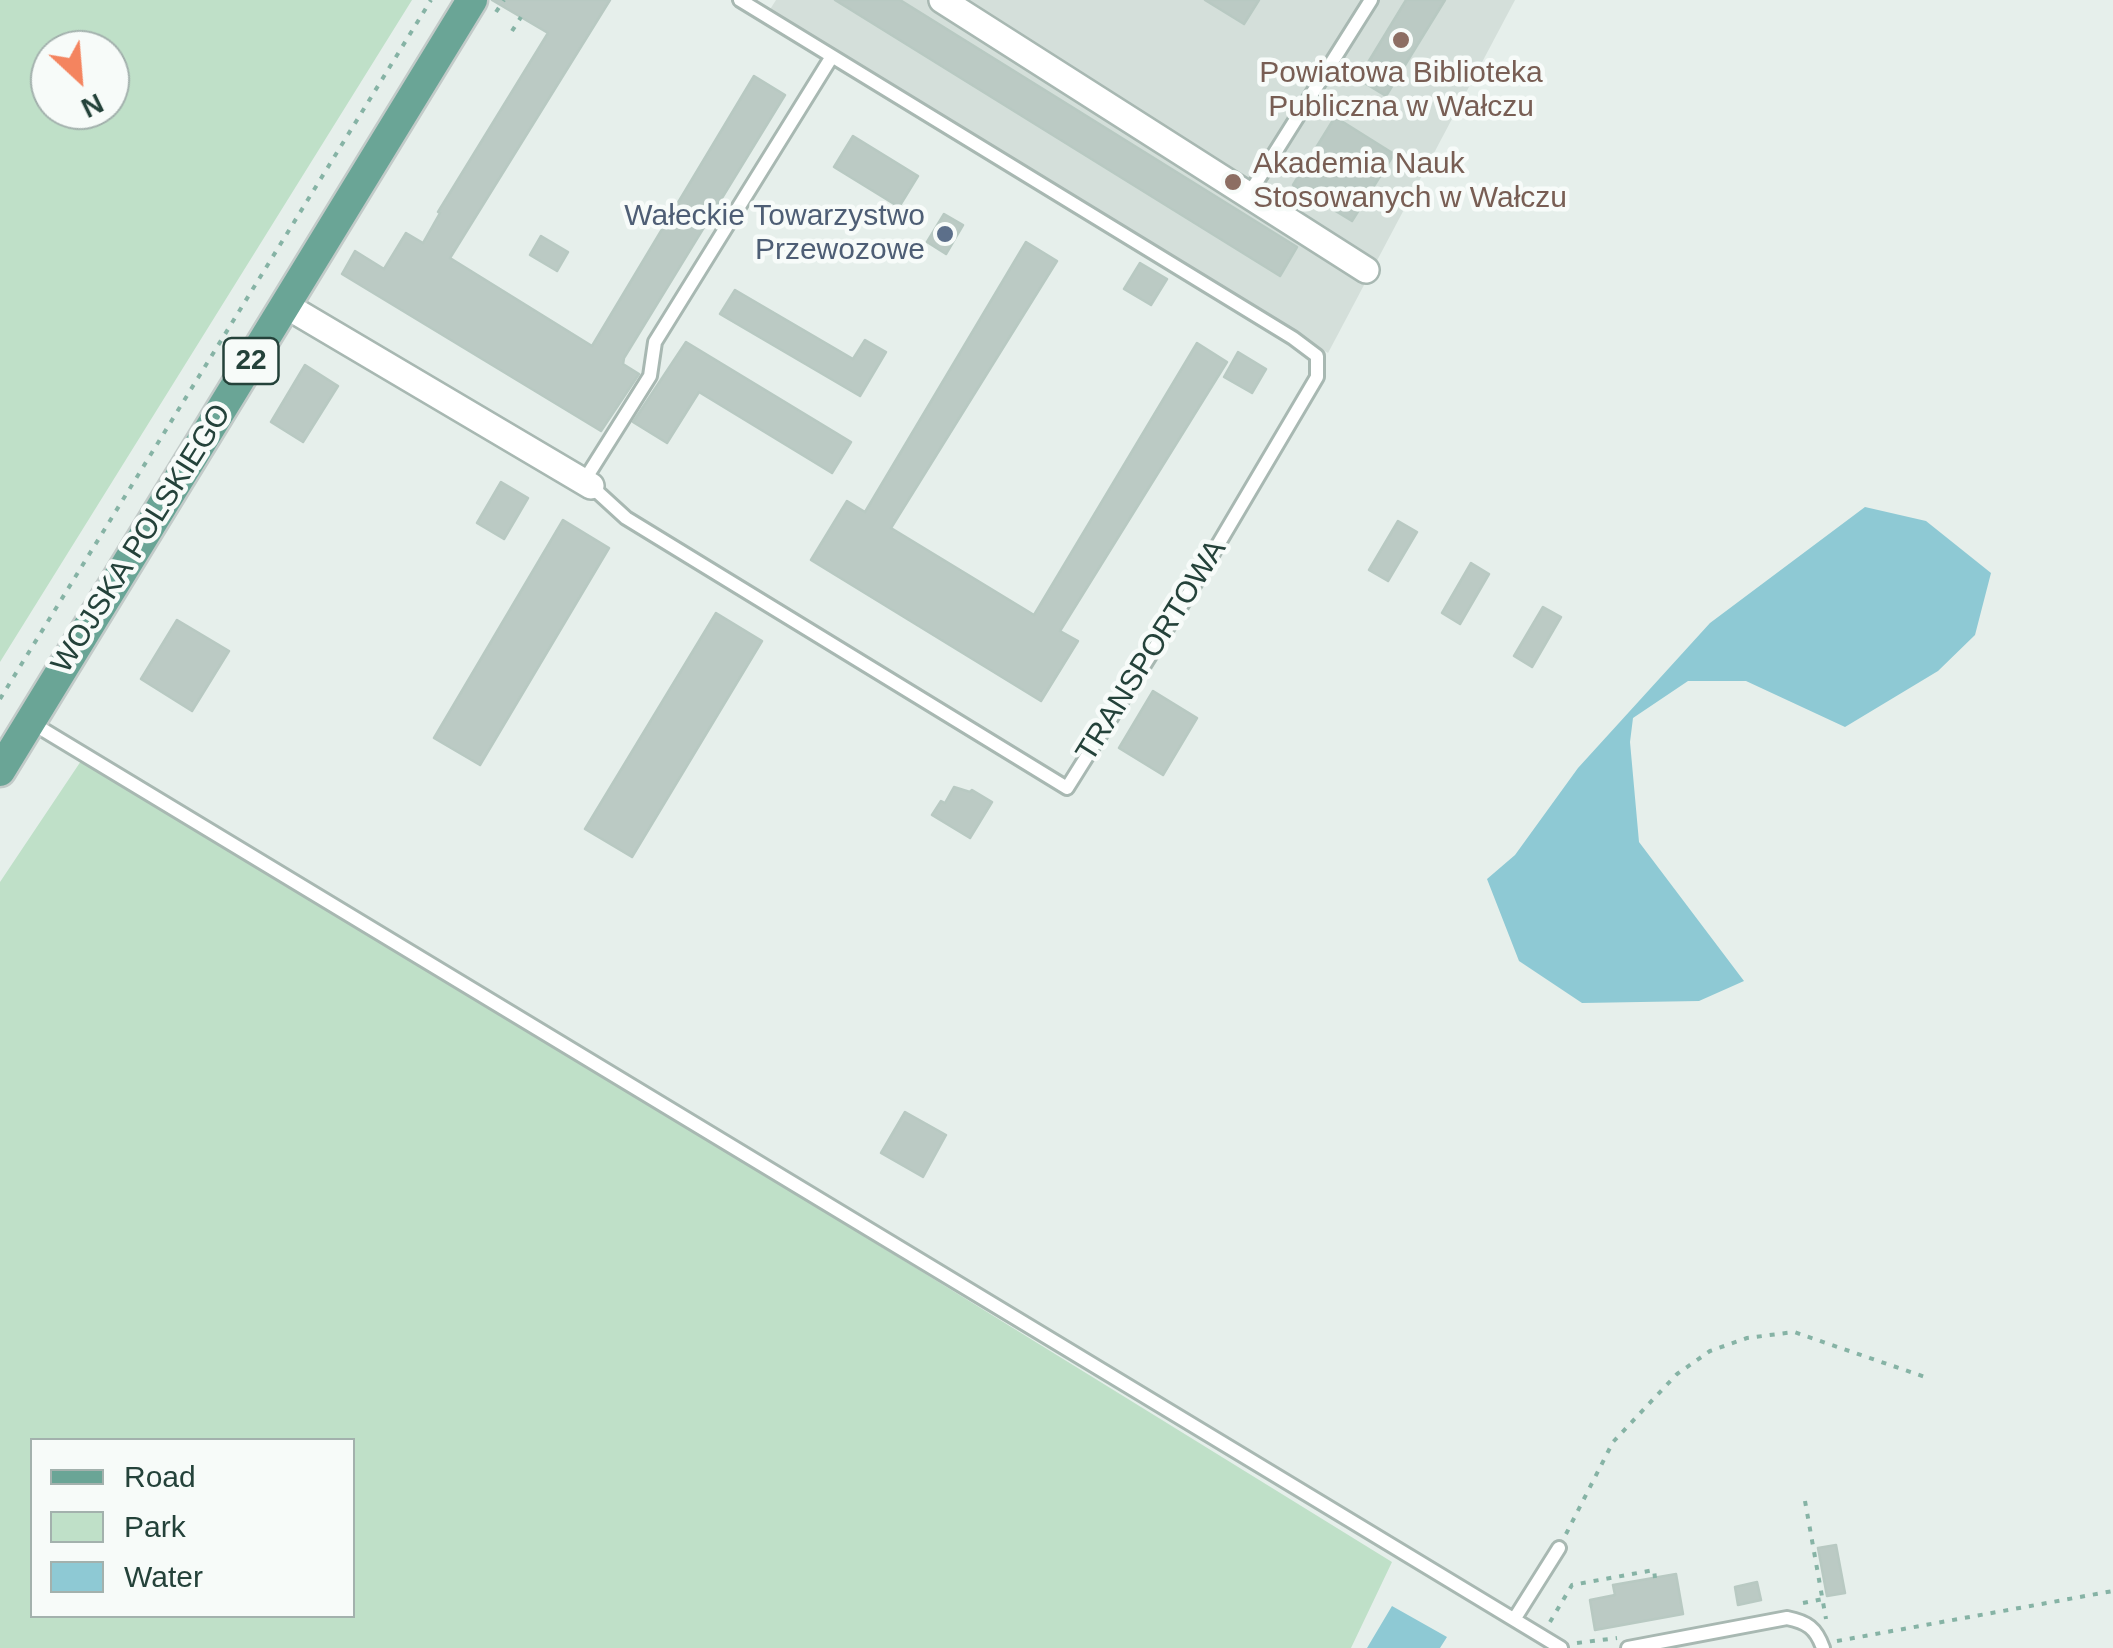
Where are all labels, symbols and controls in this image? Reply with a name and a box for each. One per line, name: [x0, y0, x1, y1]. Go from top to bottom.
marker: Powiatowa Biblioteka Publiczna w Wałczu: [1390, 29, 1412, 51]
north arrow: [30, 30, 130, 130]
place label: Powiatowa Biblioteka Publiczna w Wałczu: [1259, 56, 1543, 126]
text: N: [77, 87, 108, 124]
place label: Akademia Nauk Stosowanych w Wałczu: [1253, 147, 1567, 218]
marker: Akademia Nauk Stosowanych w Wałczu: [1222, 171, 1244, 193]
place label: Wałeckie Towarzystwo Przewozowe: [624, 199, 925, 270]
marker: Wałeckie Towarzystwo Przewozowe: [934, 223, 956, 245]
road number: 22: [224, 338, 278, 384]
street label: WOJSKA POLSKIEGO: [45, 398, 239, 680]
street label: TRANSPORTOWA: [1069, 534, 1235, 768]
legend: [30, 1438, 355, 1618]
text: Road: [124, 1460, 196, 1493]
text: Park: [124, 1510, 186, 1543]
text: Water: [124, 1560, 203, 1593]

